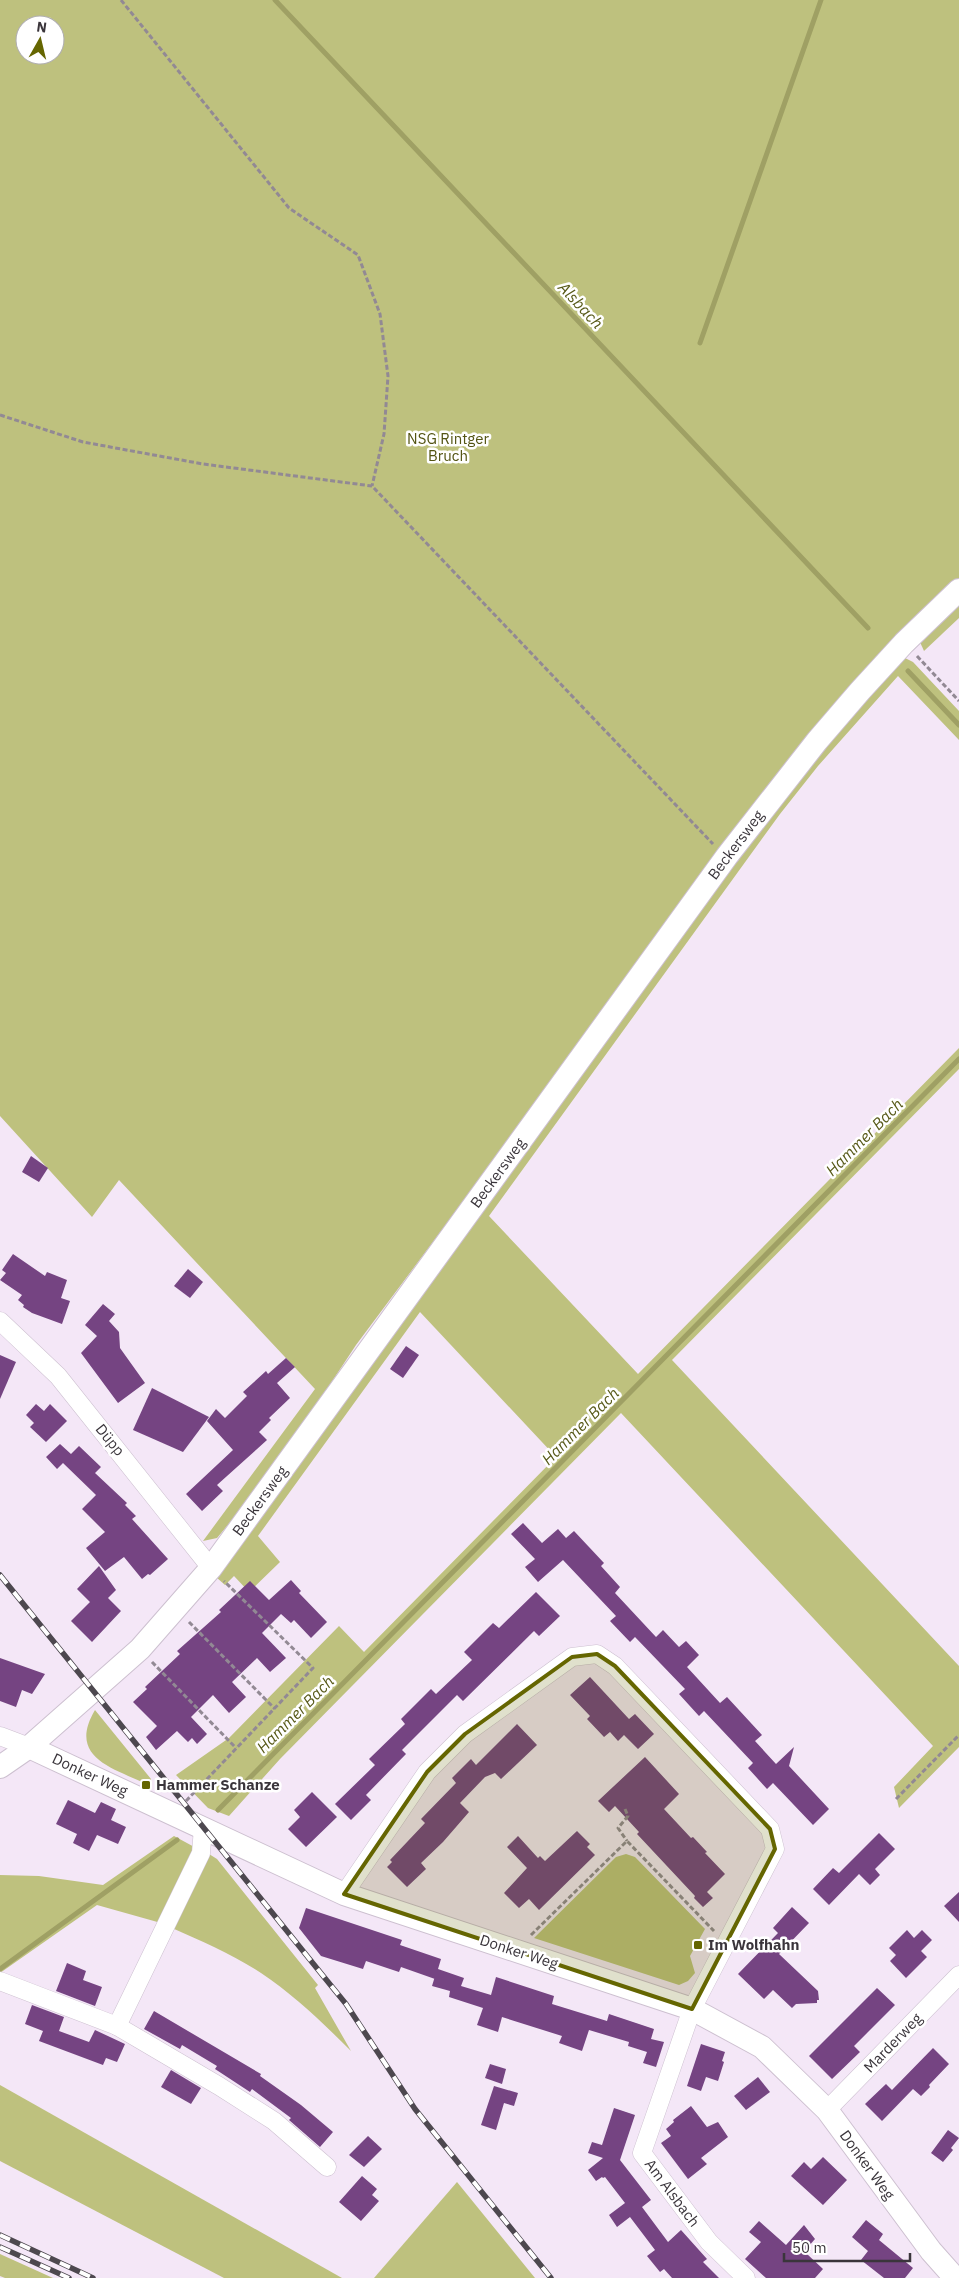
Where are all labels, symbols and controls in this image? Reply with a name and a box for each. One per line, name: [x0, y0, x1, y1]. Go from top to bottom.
north arrow: [15, 15, 65, 65]
text: N: [36, 18, 48, 37]
water label: Alsbach: [554, 277, 608, 333]
park label: NSG Rintger Bruch: [407, 429, 489, 465]
street label: Beckersweg: [703, 806, 768, 883]
water label: Hammer Bach: [821, 1094, 907, 1180]
street label: Beckersweg: [466, 1134, 529, 1211]
water label: Hammer Bach: [537, 1383, 623, 1469]
street label: Düpp: [92, 1420, 129, 1460]
street label: Beckersweg: [228, 1462, 291, 1539]
water label: Hammer Bach: [252, 1671, 338, 1757]
street label: Donker Weg: [49, 1749, 131, 1800]
place label: Hammer Schanze: [156, 1775, 280, 1794]
marker: Hammer Schanze: [140, 1779, 152, 1791]
street label: Donker Weg: [478, 1930, 561, 1973]
place label: Im Wolfhahn: [708, 1935, 799, 1954]
marker: Im Wolfhahn: [692, 1939, 704, 1951]
street label: Marderweg: [860, 2009, 926, 2076]
street label: Donker Weg: [836, 2126, 899, 2203]
street label: Am Alsbach: [641, 2155, 704, 2230]
scale bar: [784, 2230, 910, 2262]
text: 50 m: [792, 2238, 827, 2257]

